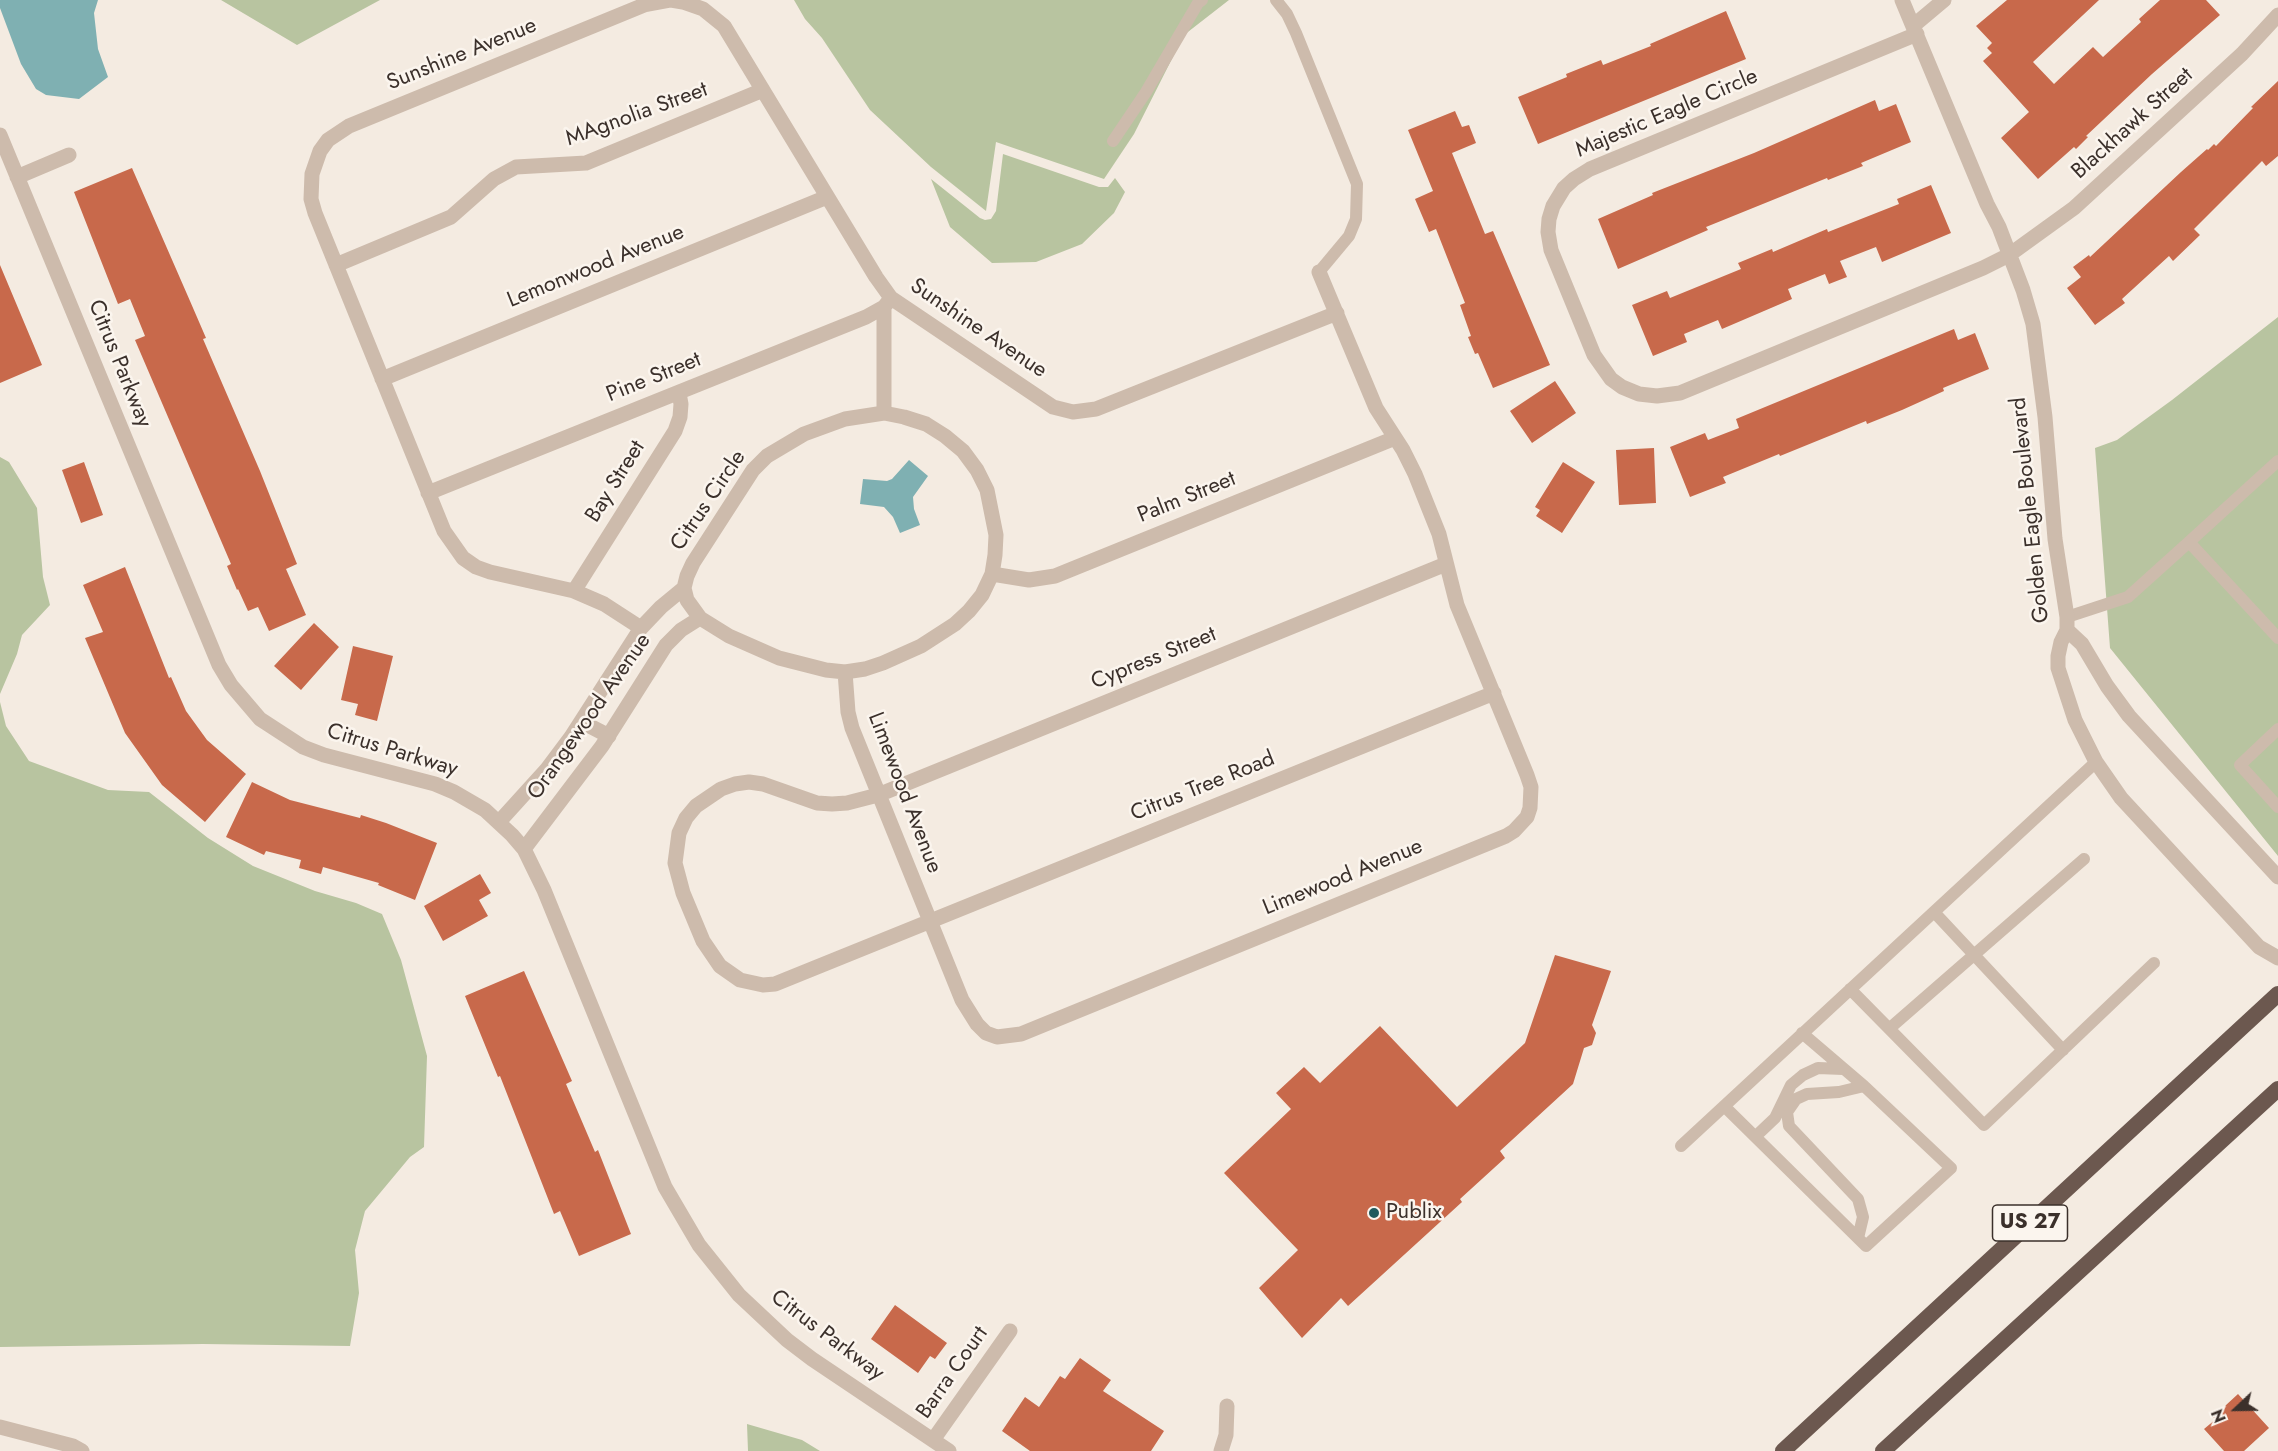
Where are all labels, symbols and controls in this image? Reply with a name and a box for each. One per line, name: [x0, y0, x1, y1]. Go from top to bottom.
street label: Sunshine Avenue: [383, 13, 541, 97]
street label: Blackhawk Street: [2067, 63, 2199, 185]
street label: Majestic Eagle Circle: [1572, 64, 1762, 164]
street label: MAgnolia Street: [563, 77, 711, 153]
street label: Lemonwood Avenue: [504, 220, 688, 314]
street label: Sunshine Avenue: [905, 274, 1051, 384]
street label: Citrus Parkway: [81, 296, 157, 432]
street label: Pine Street: [603, 347, 705, 409]
street label: Golden Eagle Boulevard: [2006, 396, 2056, 624]
street label: Bay Street: [581, 436, 651, 528]
street label: Citrus Circle: [666, 446, 752, 556]
street label: Palm Street: [1134, 466, 1240, 530]
street label: Cypress Street: [1088, 622, 1220, 696]
street label: Orangewood Avenue: [523, 629, 657, 805]
street label: Limewood Avenue: [861, 709, 947, 877]
street label: Citrus Parkway: [323, 719, 461, 783]
street label: Citrus Tree Road: [1127, 746, 1279, 828]
street label: Limewood Avenue: [1259, 834, 1427, 922]
place label: Publix: [1386, 1200, 1442, 1226]
road number: US 27: [1992, 1205, 2068, 1241]
marker: Publix: [1367, 1206, 1381, 1220]
street label: Citrus Parkway: [765, 1285, 889, 1387]
street label: Barra Court: [912, 1322, 994, 1424]
north arrow: [2206, 1379, 2266, 1439]
text: N: [2206, 1406, 2232, 1426]

